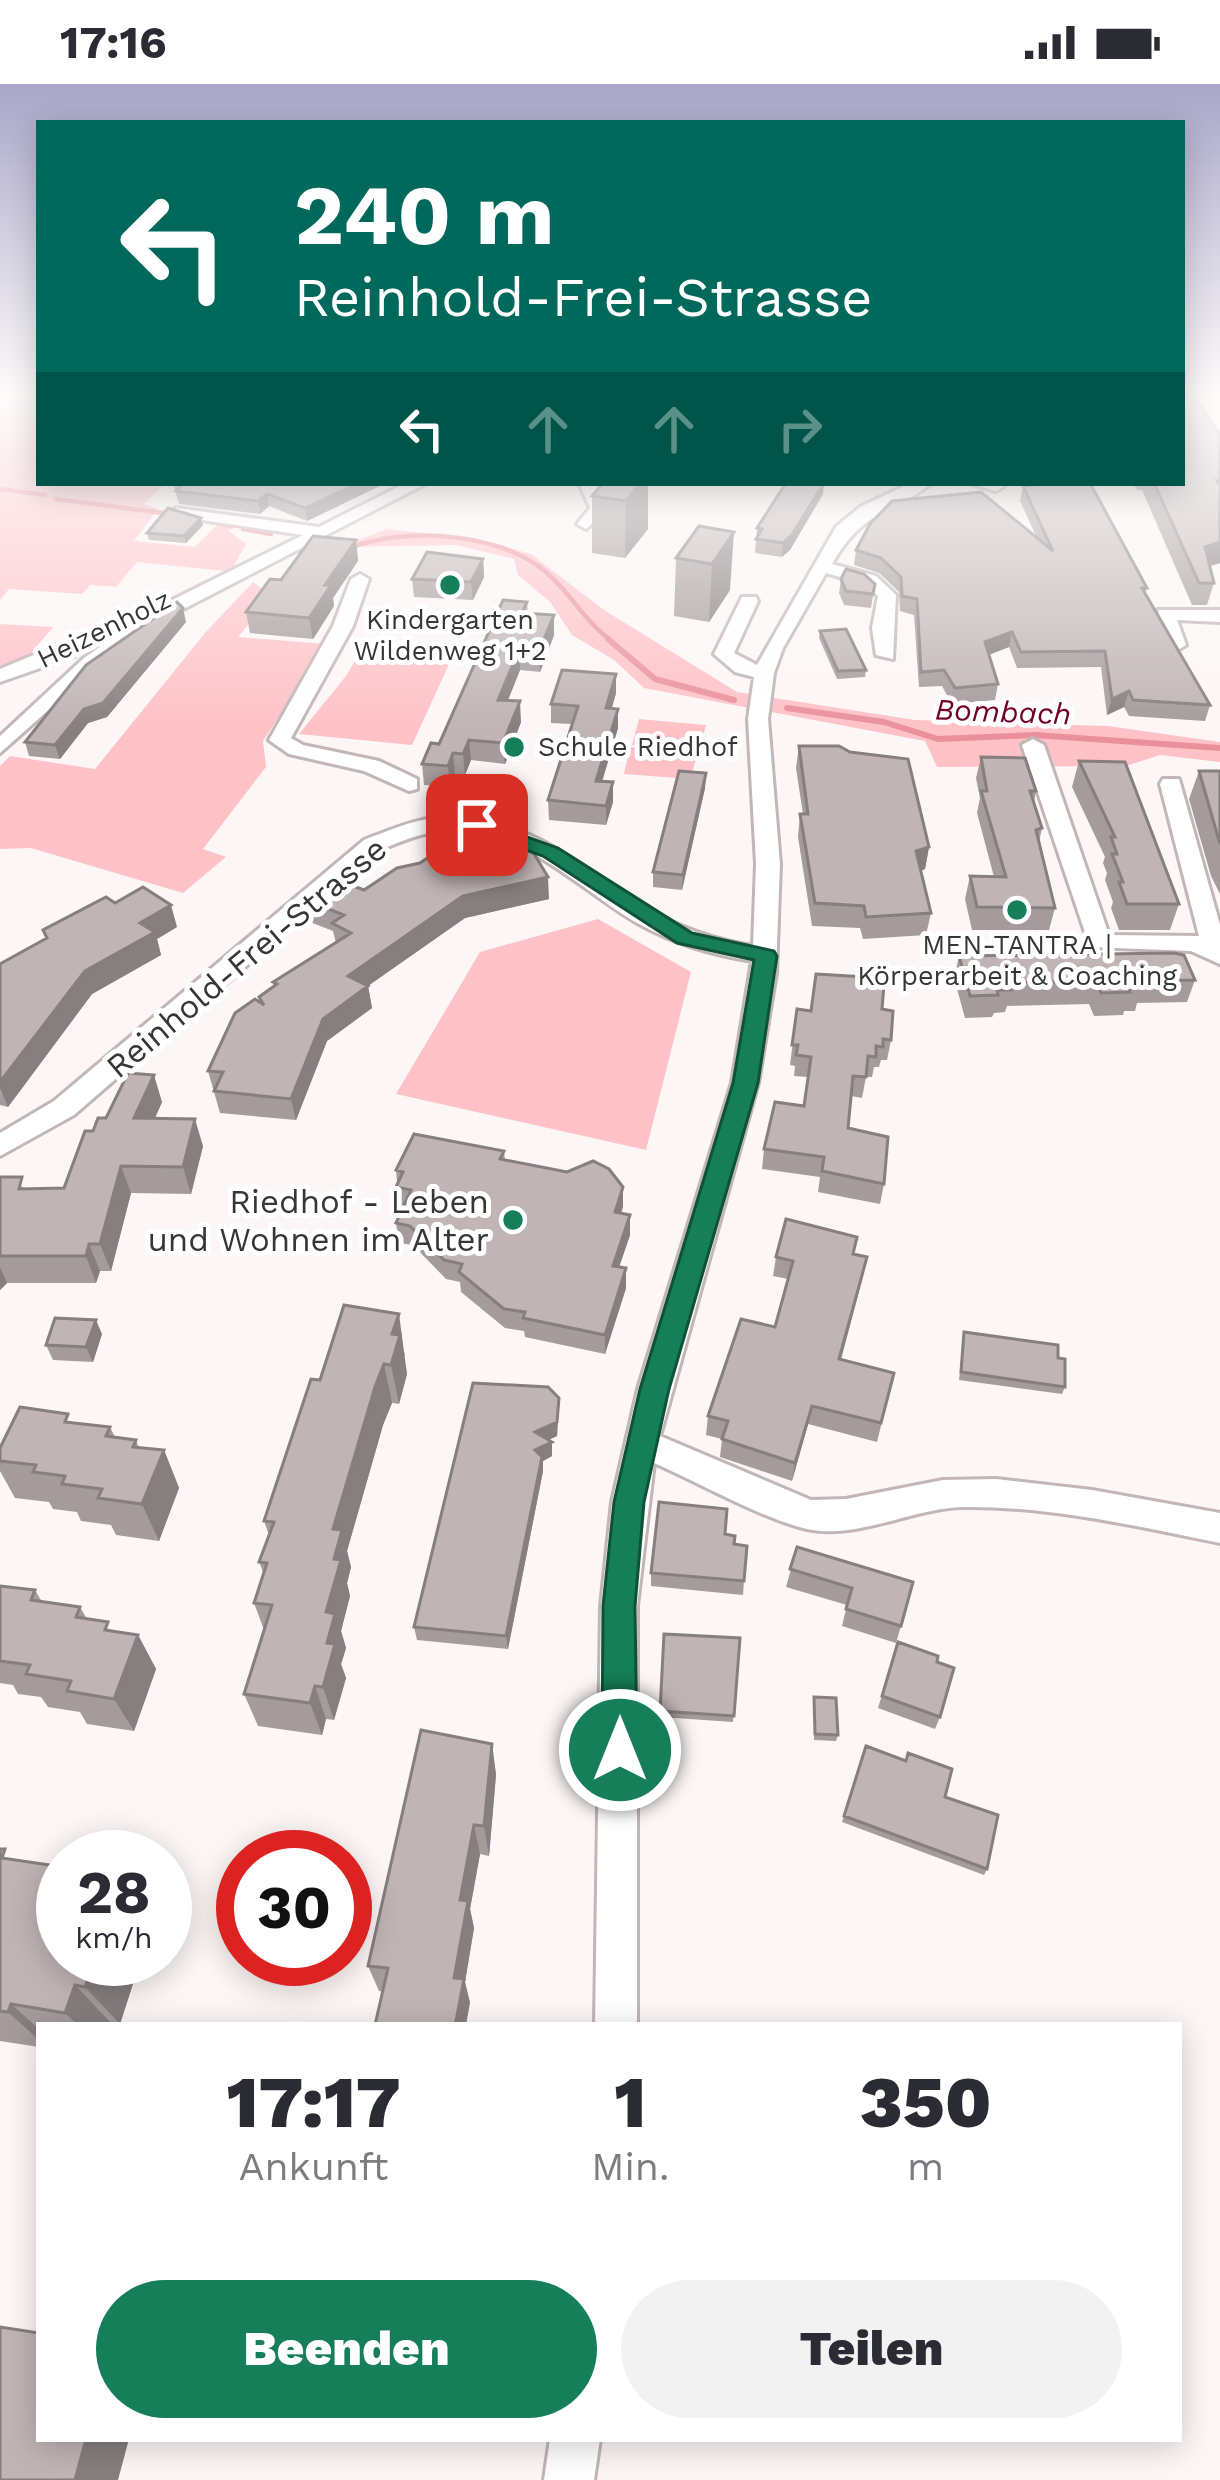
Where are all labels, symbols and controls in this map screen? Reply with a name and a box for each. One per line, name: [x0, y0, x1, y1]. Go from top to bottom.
text: 17:16: [60, 16, 167, 69]
text: 240 m: [294, 166, 555, 264]
icon: left: [96, 168, 252, 324]
text: Reinhold-Frei-Strasse: [294, 266, 873, 329]
icon: left: [389, 396, 455, 462]
icon: ahead: [515, 396, 581, 462]
icon: ahead: [641, 396, 707, 462]
icon: right: [767, 396, 833, 462]
marker: Kindergarten Wildenweg 1+2: [437, 572, 463, 598]
street label: Heizenholz: [32, 583, 176, 675]
place label: Kindergarten Wildenweg 1+2: [353, 604, 547, 667]
water label: Bombach: [934, 692, 1072, 731]
place label: Schule Riedhof: [538, 731, 738, 763]
marker: Schule Riedhof: [501, 734, 527, 760]
pin: [426, 774, 528, 876]
icon: arrive: [444, 792, 510, 858]
street label: Reinhold-Frei-Strasse: [98, 829, 394, 1086]
marker: MEN-TANTRA | Körperarbeit & Coaching: [1004, 897, 1030, 923]
place label: MEN-TANTRA | Körperarbeit & Coaching: [857, 929, 1177, 992]
place label: Riedhof - Leben und Wohnen im Alter: [147, 1182, 489, 1259]
marker: Riedhof - Leben und Wohnen im Alter: [500, 1207, 526, 1233]
position arrow: [557, 1687, 683, 1813]
speed limit sign: 30: [216, 1830, 372, 1986]
text: 28: [77, 1857, 151, 1928]
text: km/h: [75, 1920, 153, 1955]
text: 17:17: [226, 2060, 401, 2144]
text: 1: [614, 2060, 646, 2144]
text: 350: [860, 2060, 992, 2144]
text: Ankunft: [239, 2144, 388, 2189]
text: Min.: [591, 2144, 669, 2189]
text: m: [907, 2144, 944, 2189]
button: Beenden: [96, 2280, 597, 2418]
button: Teilen: [621, 2280, 1122, 2418]

